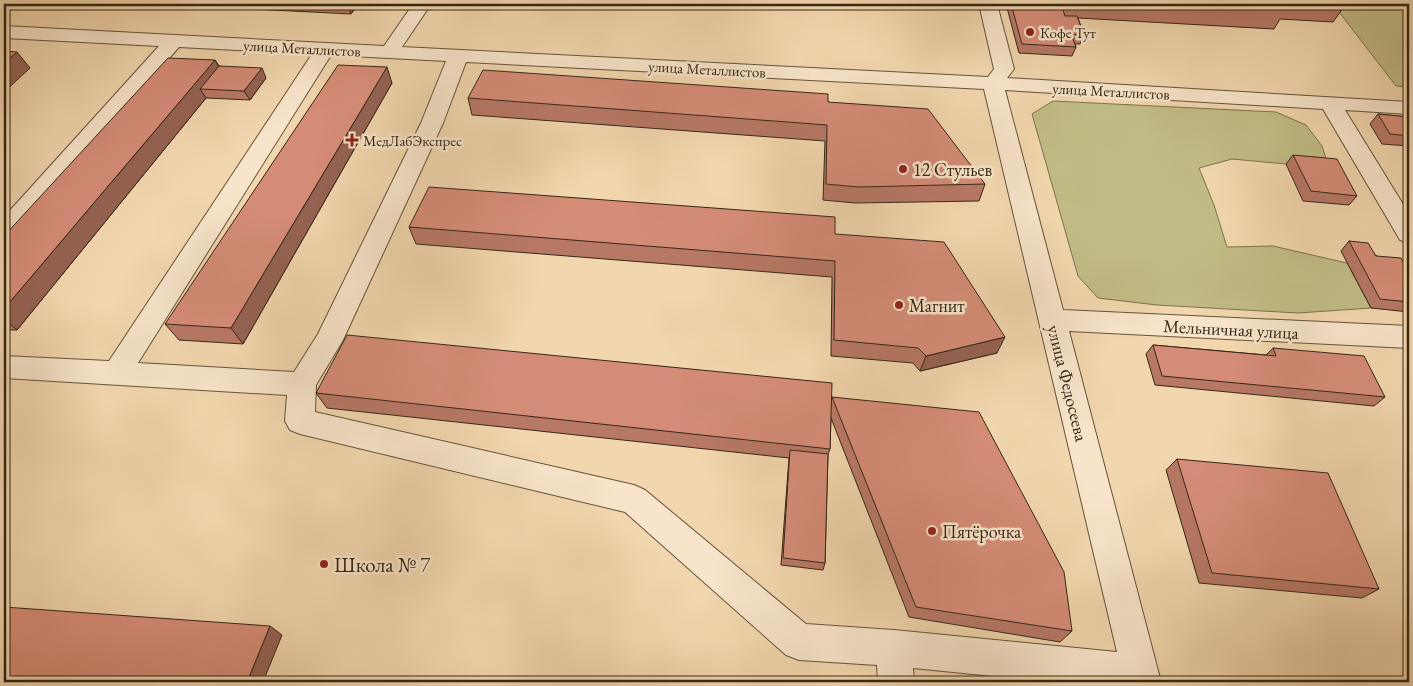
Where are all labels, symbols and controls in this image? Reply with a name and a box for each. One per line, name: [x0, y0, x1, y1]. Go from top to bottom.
place label: Кофе Тут: [1040, 23, 1096, 42]
marker: Кофе Тут: [1024, 26, 1036, 38]
street label: улица Металлистов: [243, 35, 361, 61]
street label: улица Металлистов: [648, 56, 766, 82]
street label: улица Металлистов: [1052, 78, 1170, 104]
place label: МедЛабЭкспрес: [363, 131, 462, 150]
marker: МедЛабЭкспрес: [345, 133, 359, 147]
place label: 12 Стульев: [913, 158, 992, 181]
marker: 12 Стульев: [897, 163, 909, 175]
place label: Магнит: [909, 294, 965, 317]
marker: Магнит: [893, 299, 905, 311]
street label: Мельничная улица: [1163, 314, 1300, 344]
street label: улица Федосеева: [1042, 322, 1094, 444]
place label: Пятёрочка: [942, 520, 1022, 543]
marker: Пятёрочка: [926, 525, 938, 537]
place label: Школа № 7: [334, 551, 431, 578]
marker: Школа № 7: [318, 558, 330, 570]

